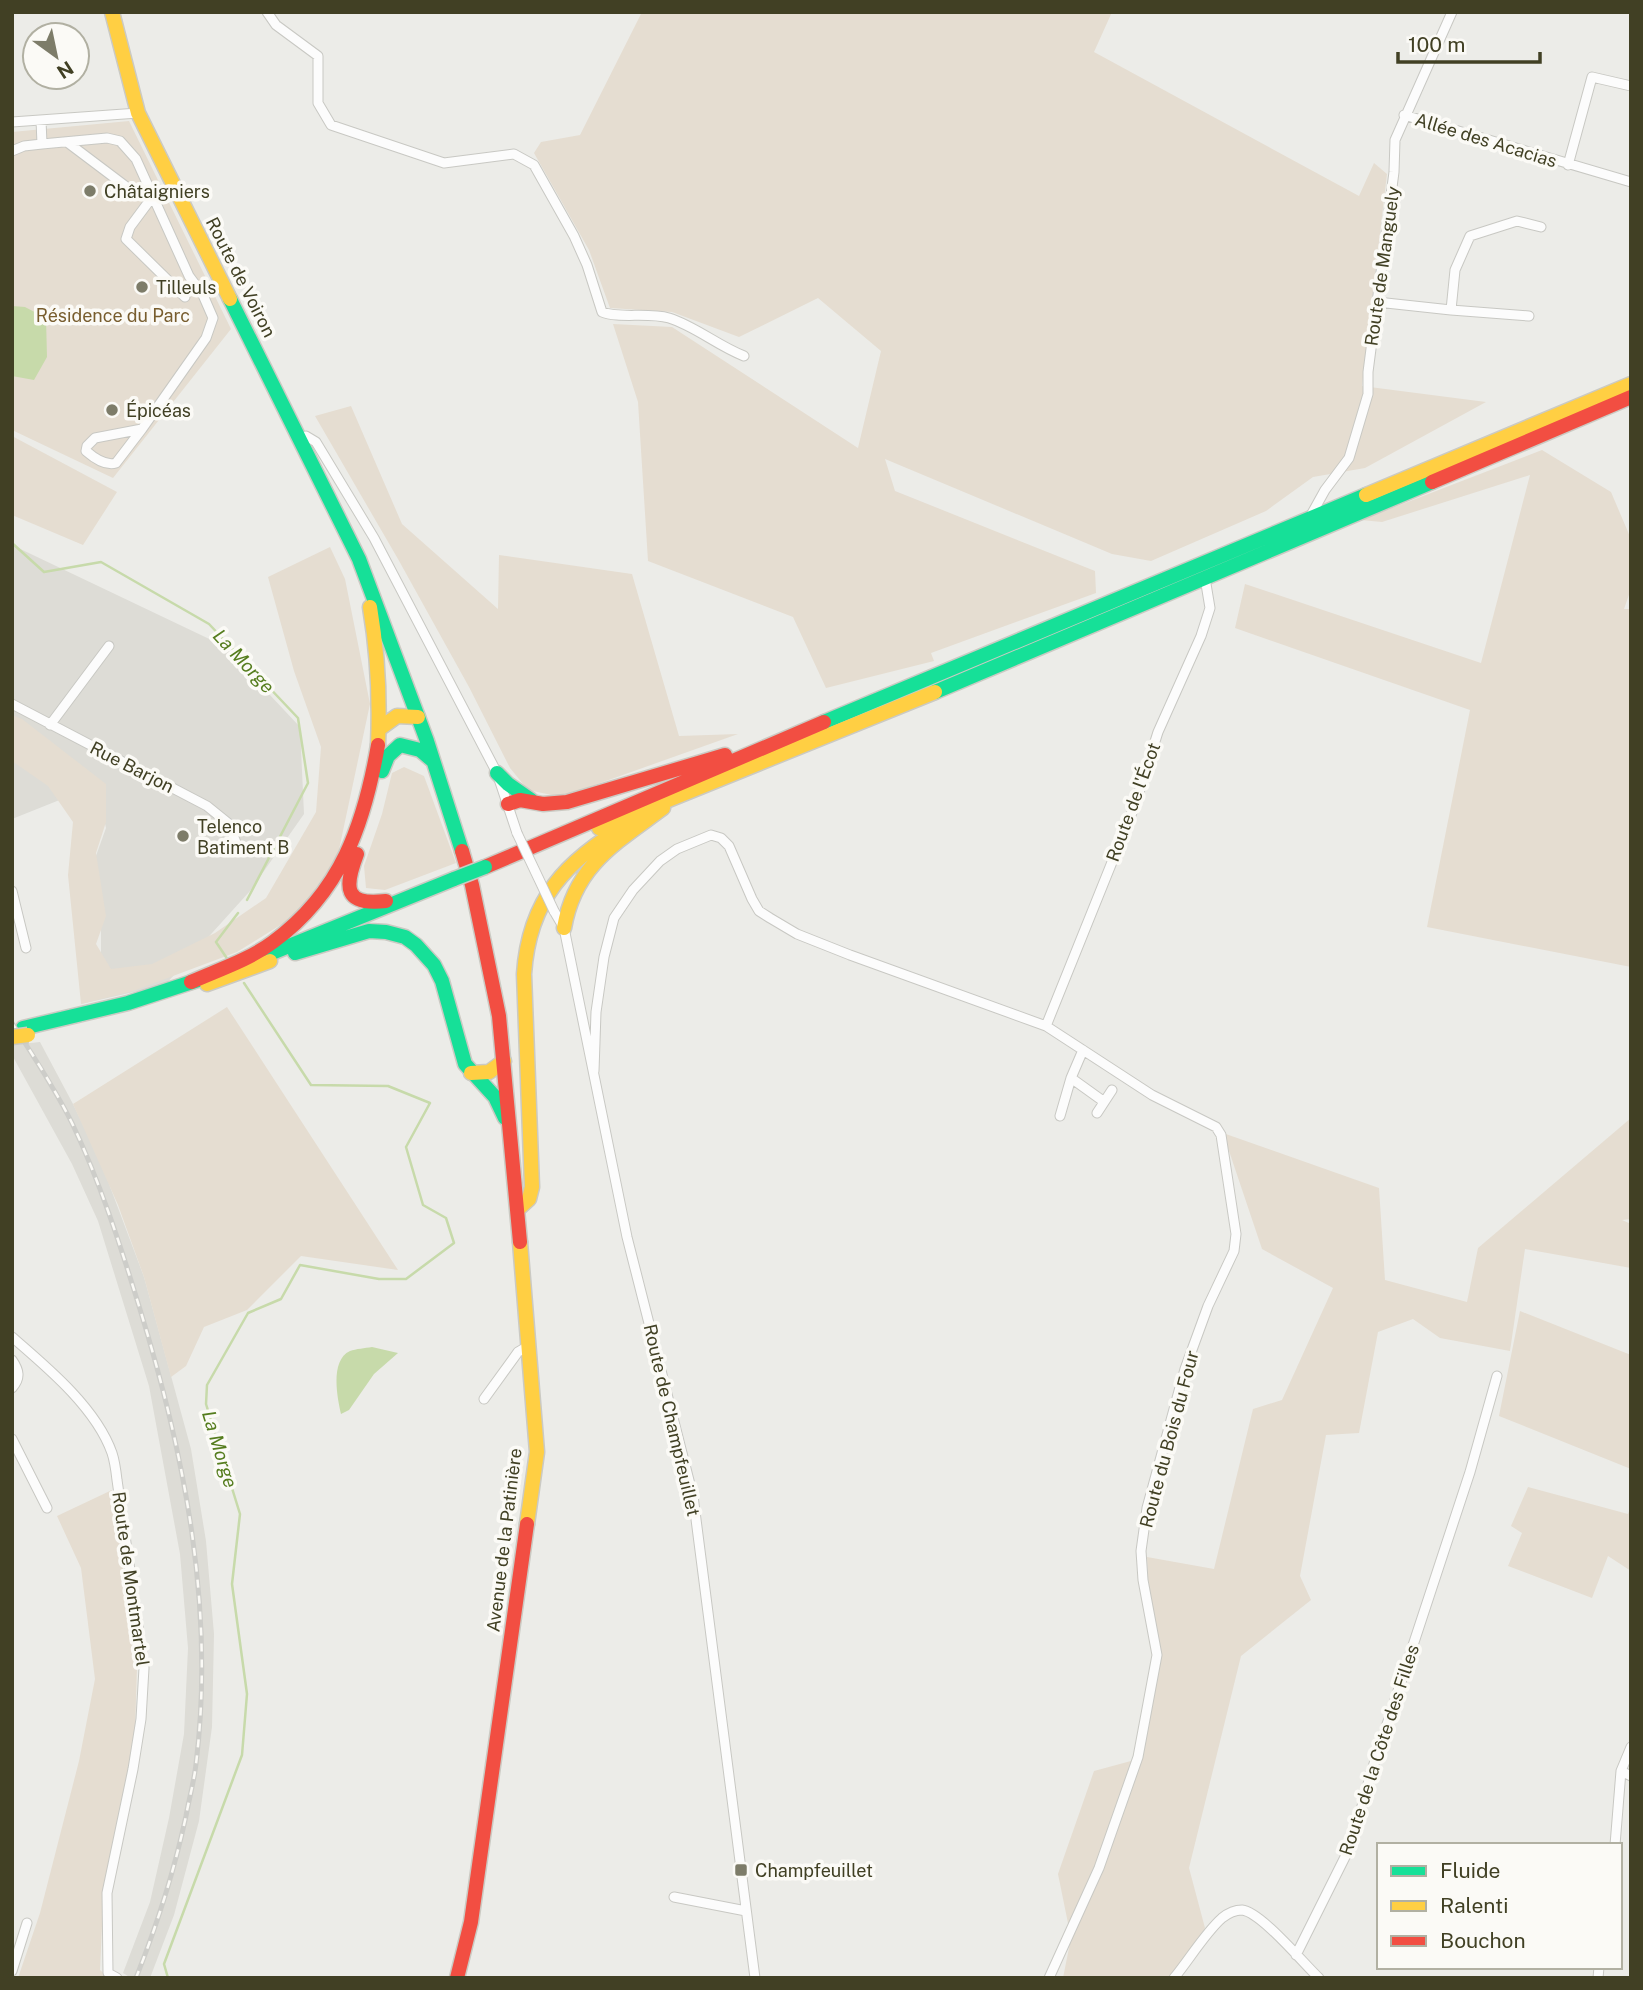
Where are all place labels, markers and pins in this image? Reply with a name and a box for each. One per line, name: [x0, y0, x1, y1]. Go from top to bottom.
place label: Châtaigniers: [104, 181, 210, 202]
marker: Châtaigniers: [82, 183, 98, 199]
place label: Tilleuls: [156, 277, 216, 298]
marker: Tilleuls: [134, 279, 150, 295]
place label: Épicéas: [126, 399, 191, 421]
marker: Épicéas: [104, 402, 120, 418]
place label: Telenco Batiment B: [197, 816, 289, 858]
marker: Telenco Batiment B: [175, 828, 191, 844]
place label: Champfeuillet: [755, 1860, 873, 1881]
marker: Champfeuillet: [733, 1862, 749, 1878]

